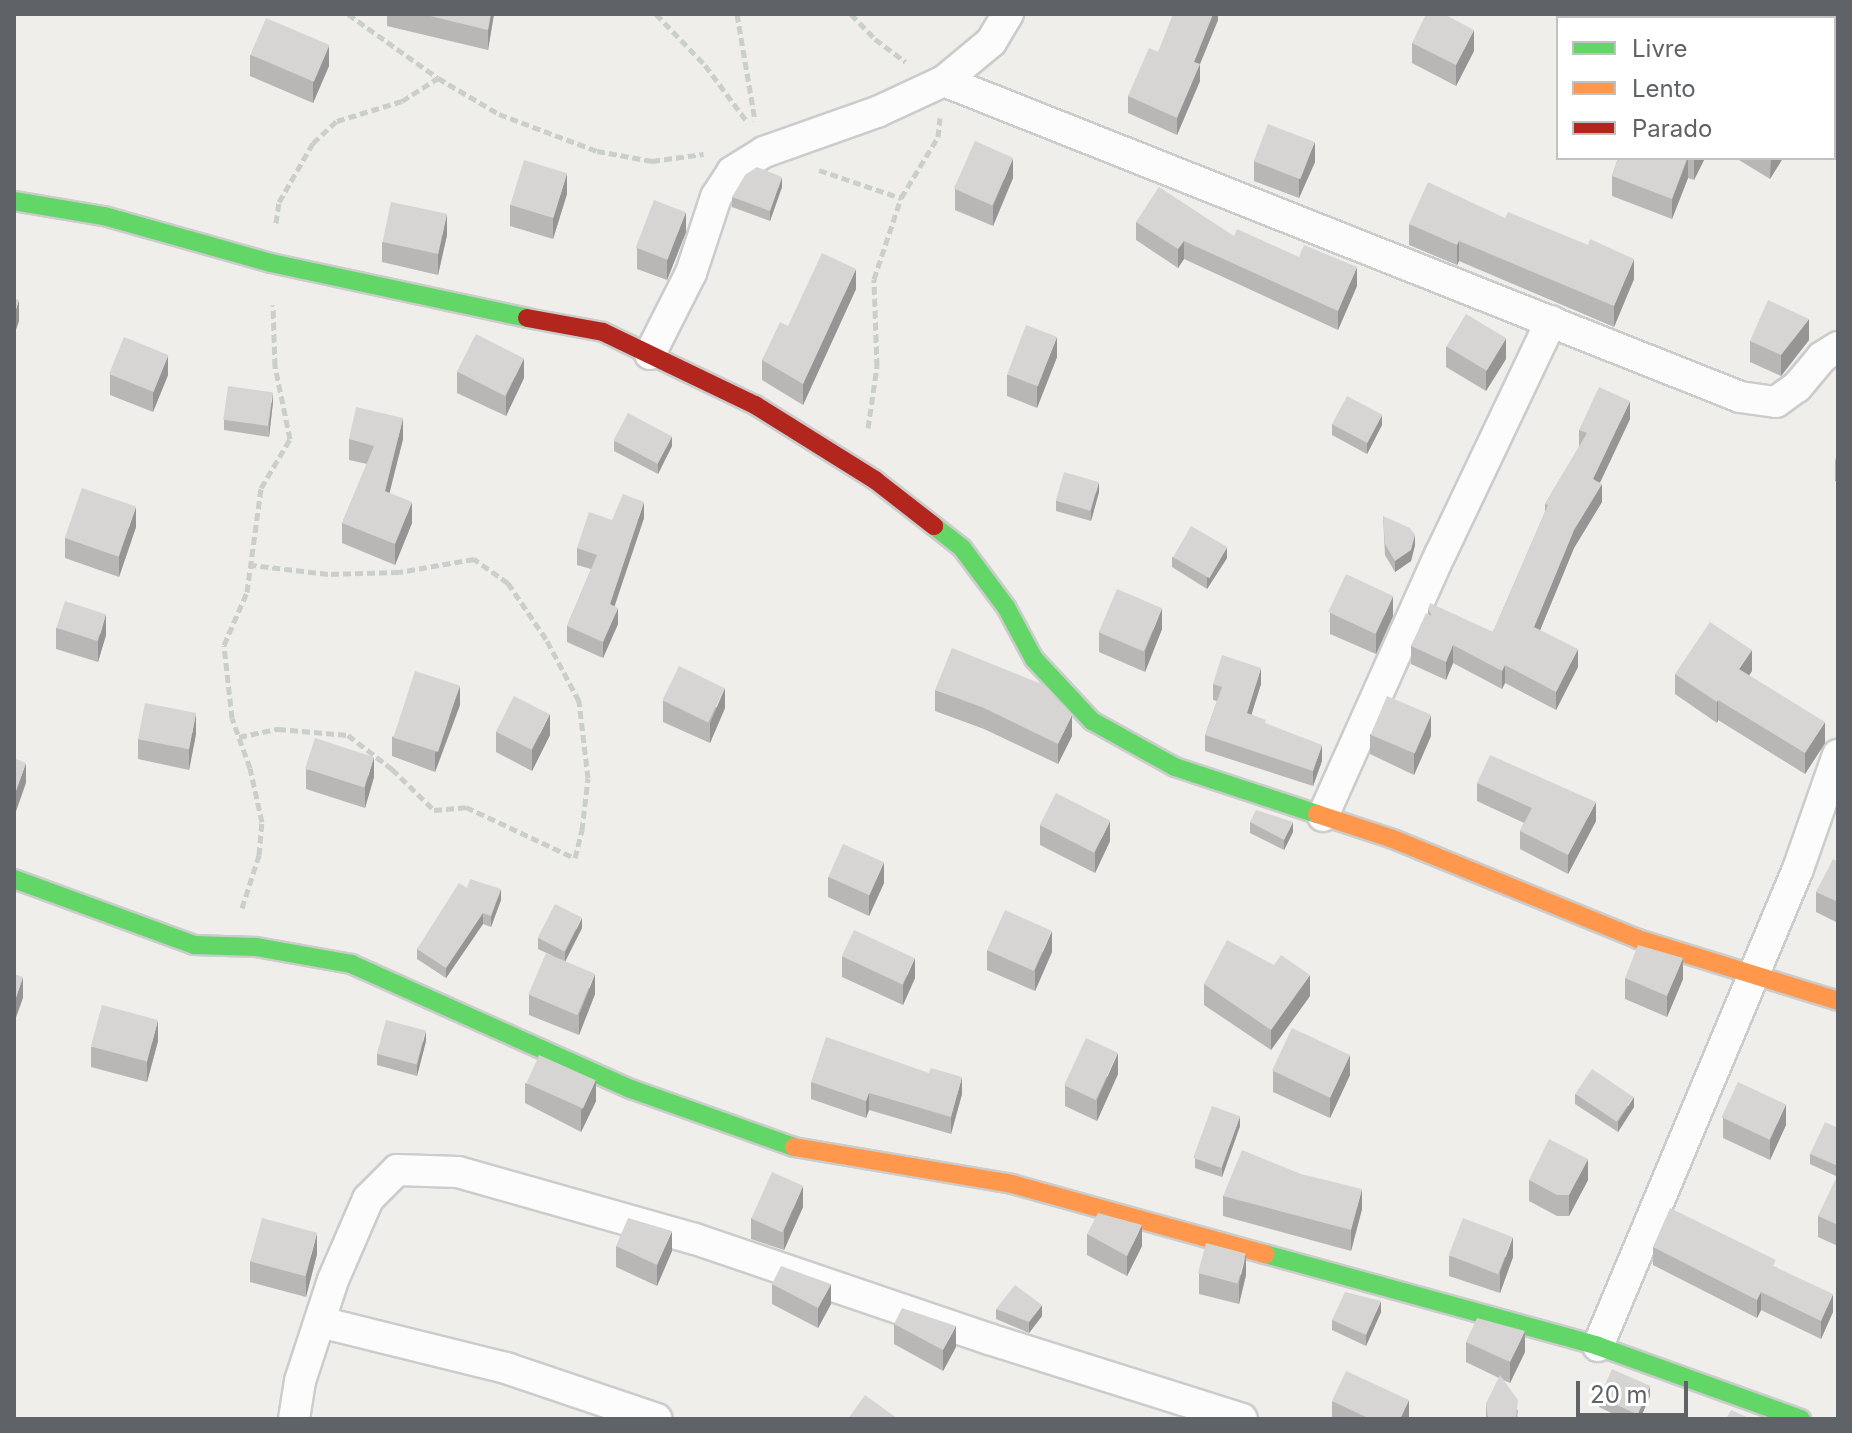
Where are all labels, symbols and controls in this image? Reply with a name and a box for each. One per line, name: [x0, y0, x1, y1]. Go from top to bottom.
legend: [1556, 16, 1836, 160]
text: Livre: [1632, 34, 1688, 63]
text: Lento: [1632, 74, 1696, 103]
text: Parado: [1632, 114, 1712, 143]
scale bar: [1580, 1365, 1692, 1415]
text: 20 m: [1590, 1380, 1648, 1409]

